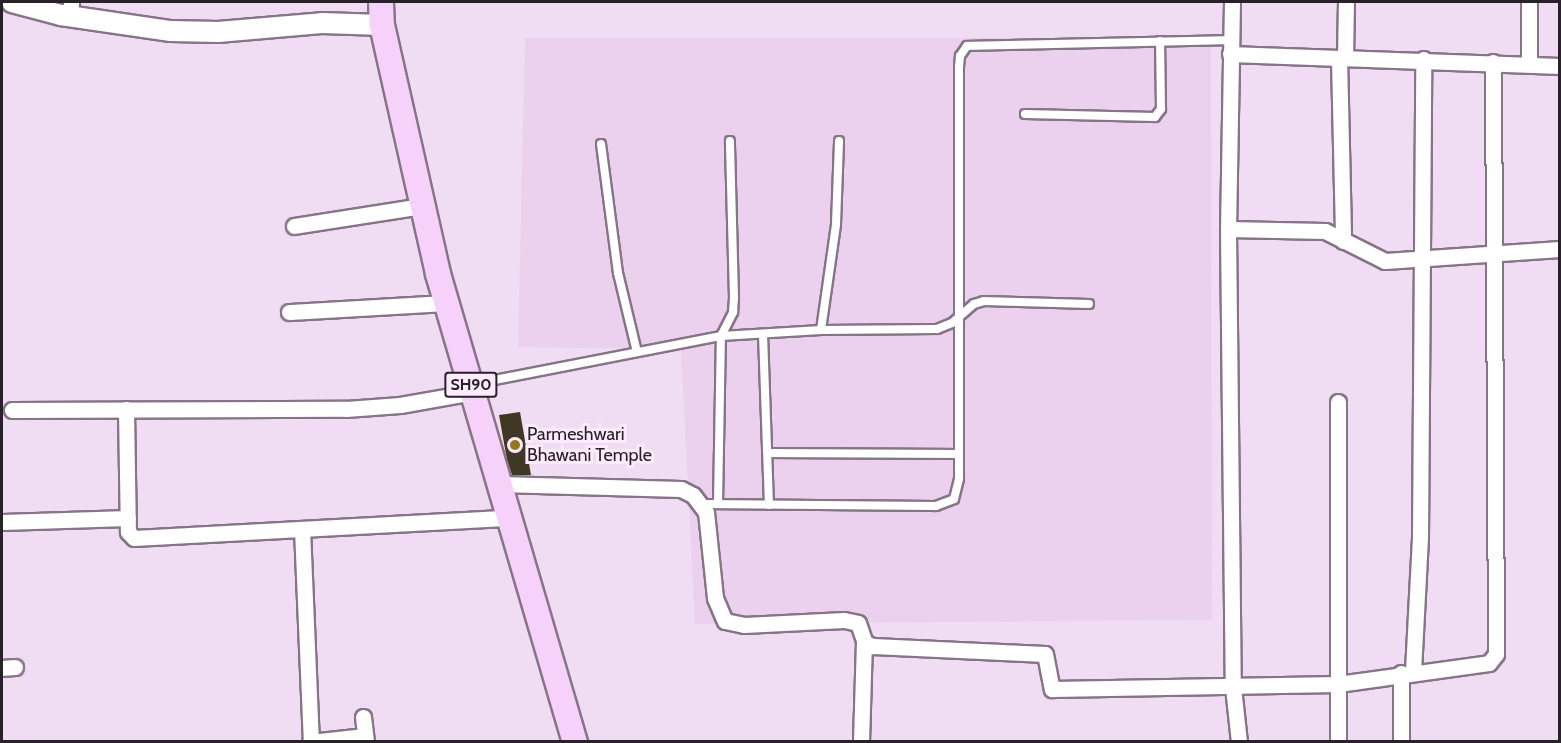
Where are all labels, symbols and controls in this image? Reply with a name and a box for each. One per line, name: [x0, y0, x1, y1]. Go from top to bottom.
road number: SH90: [444, 372, 498, 398]
place label: Parmeshwari Bhawani Temple: [527, 424, 652, 466]
marker: Parmeshwari Bhawani Temple: [508, 438, 522, 452]

